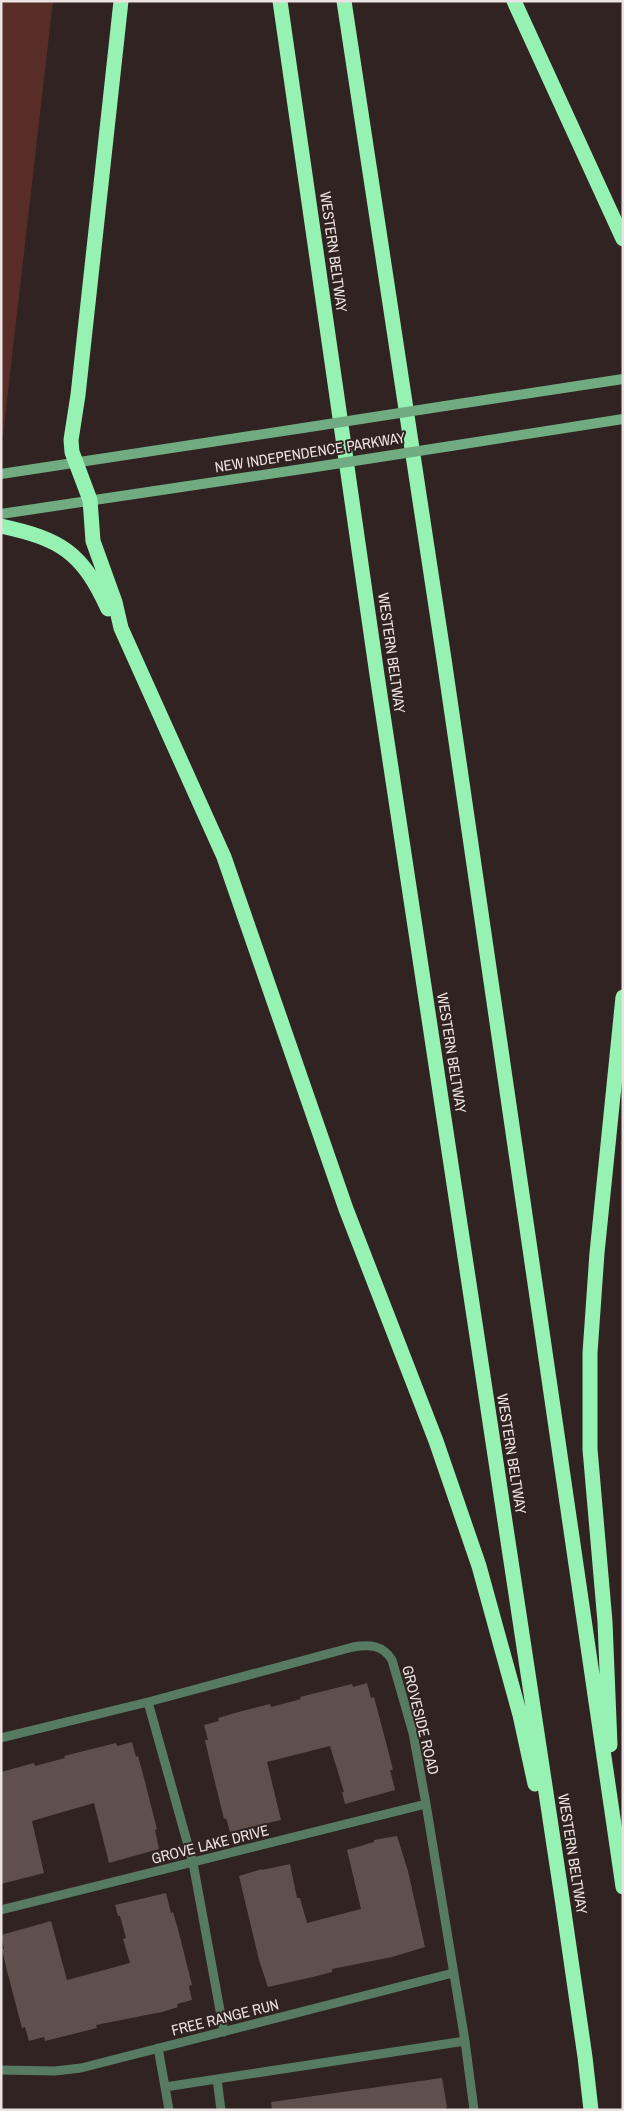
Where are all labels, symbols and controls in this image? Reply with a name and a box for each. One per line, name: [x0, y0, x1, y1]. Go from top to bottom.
street label: WESTERN BELTWAY: [315, 190, 353, 314]
street label: NEW INDEPENDENCE PARKWAY: [213, 426, 408, 477]
street label: WESTERN BELTWAY: [373, 591, 411, 715]
street label: WESTERN BELTWAY: [432, 991, 472, 1115]
street label: WESTERN BELTWAY: [492, 1392, 532, 1516]
street label: GROVESIDE ROAD: [397, 1663, 445, 1777]
street label: WESTERN BELTWAY: [553, 1792, 593, 1916]
street label: GROVE LAKE DRIVE: [149, 1819, 271, 1869]
street label: FREE RANGE RUN: [169, 1994, 281, 2040]

